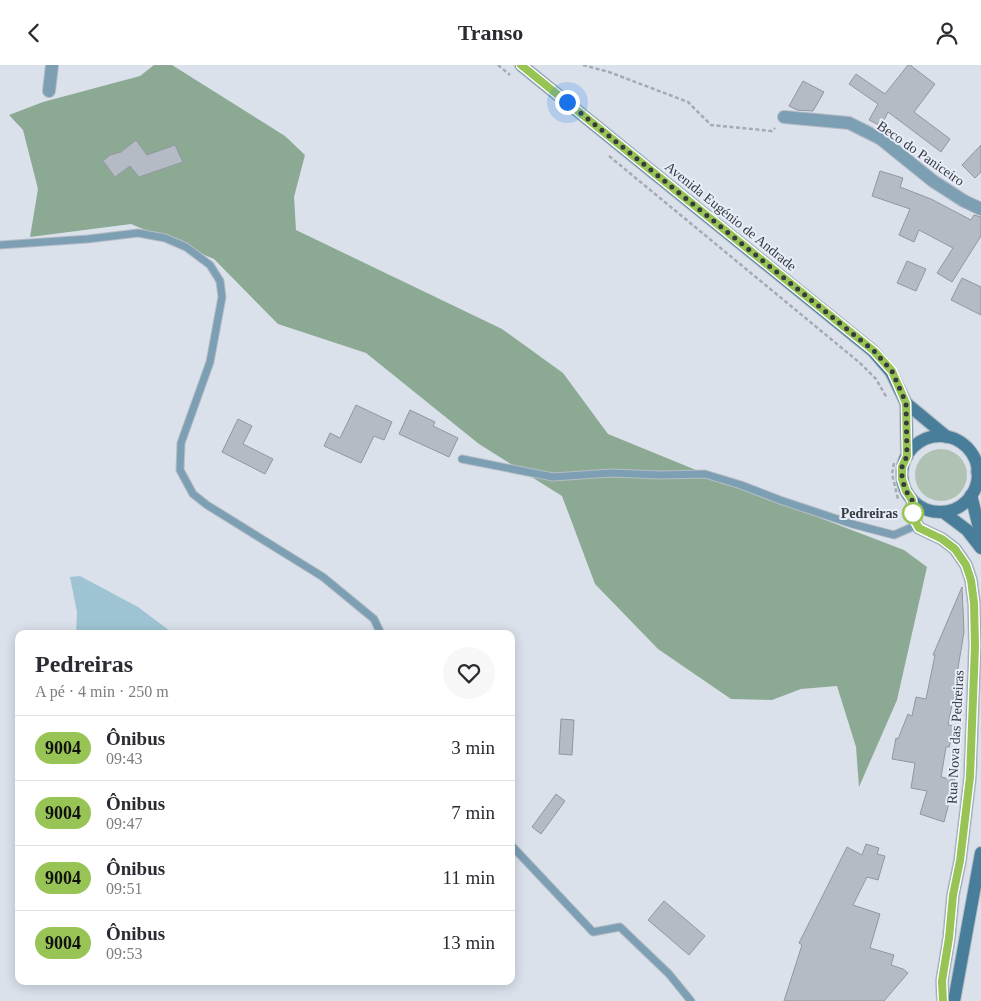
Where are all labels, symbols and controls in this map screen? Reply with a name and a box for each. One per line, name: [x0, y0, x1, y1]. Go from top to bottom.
icon: back: [20, 19, 48, 47]
icon: person: [933, 19, 961, 47]
text: Transo: [458, 20, 523, 45]
your location: [555, 90, 580, 115]
street label: Beco do Paniceiro: [874, 118, 967, 189]
street label: Avenida Eugénio de Andrade: [662, 159, 799, 274]
marker: Pedreiras: [902, 502, 924, 524]
place label: Pedreiras: [841, 506, 899, 521]
button: heart: [443, 647, 495, 699]
text: Pedreiras: [35, 651, 133, 677]
street label: Rua Nova das Pedreiras: [944, 670, 966, 804]
text: A pé · 4 min · 250 m: [35, 683, 169, 700]
text: Ônibus: [106, 728, 165, 749]
text: 3 min: [451, 737, 495, 758]
text: 9004: [45, 738, 81, 758]
text: 09:43: [106, 750, 142, 767]
text: Ônibus: [106, 793, 165, 814]
text: 7 min: [451, 802, 495, 823]
text: 9004: [45, 803, 81, 823]
text: 09:47: [106, 815, 142, 832]
text: Ônibus: [106, 858, 165, 879]
text: 11 min: [442, 867, 495, 888]
text: 9004: [45, 868, 81, 888]
text: 09:51: [106, 880, 142, 897]
text: Ônibus: [106, 923, 165, 944]
text: 13 min: [442, 932, 495, 953]
text: 9004: [45, 933, 81, 953]
text: 09:53: [106, 945, 142, 962]

